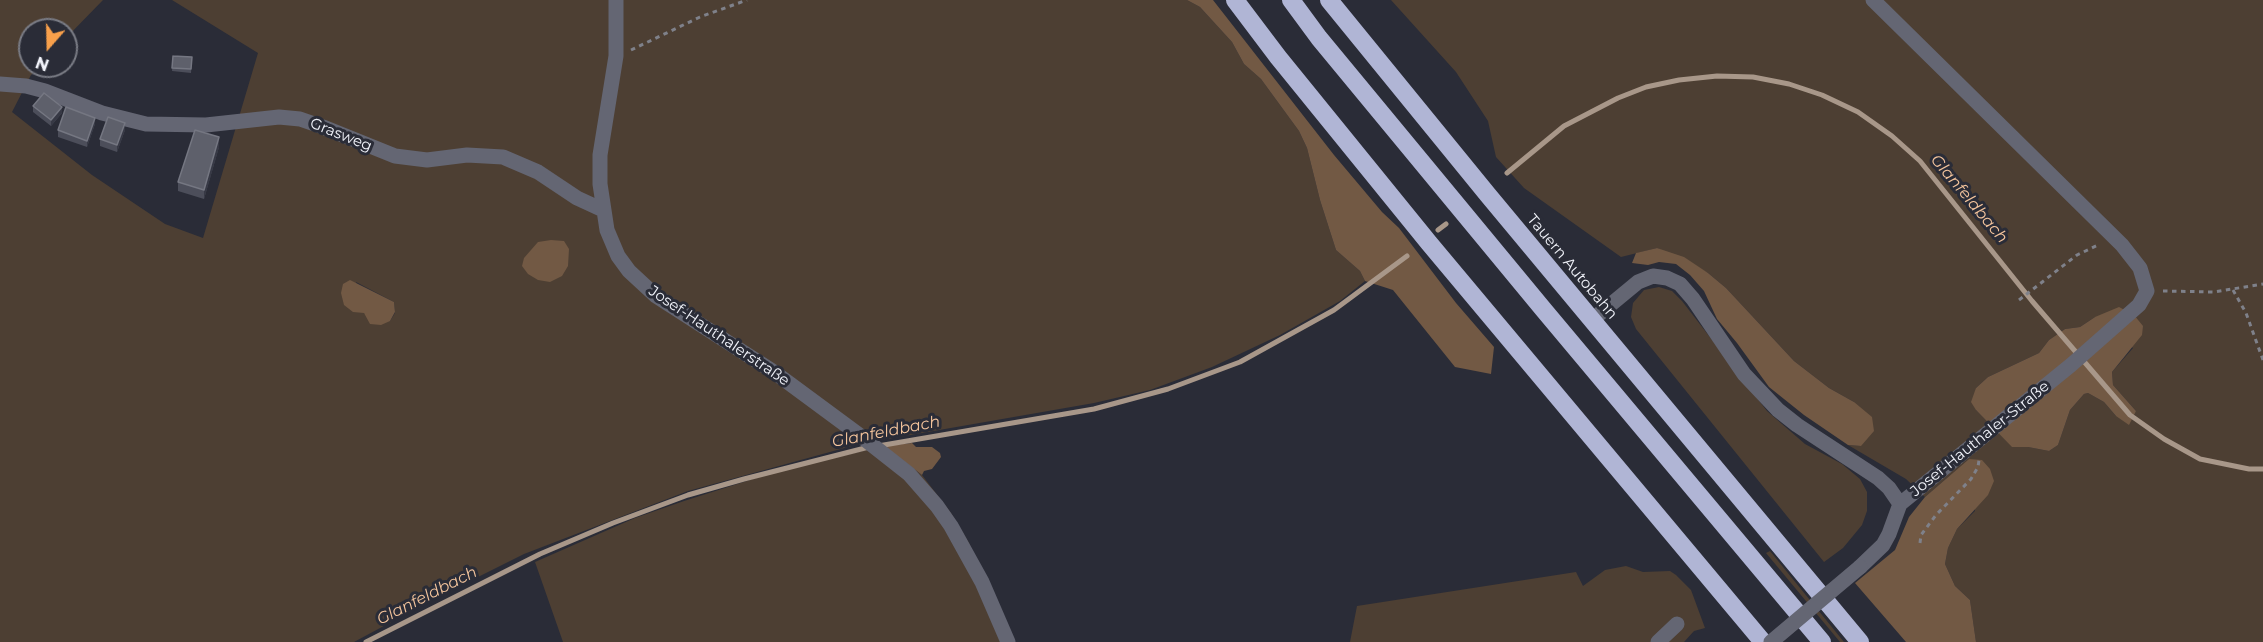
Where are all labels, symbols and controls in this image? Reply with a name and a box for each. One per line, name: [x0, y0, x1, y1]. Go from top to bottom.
north arrow: [18, 18, 78, 78]
text: N: [33, 52, 52, 75]
street label: Grasweg: [307, 114, 375, 156]
water label: Glanfeldbach: [1926, 151, 2012, 247]
street label: Tauern Autobahn: [1523, 211, 1621, 323]
street label: Josef-Hauthalerstraße: [645, 282, 793, 390]
street label: Josef-Hauthaler-Straße: [1907, 377, 2053, 501]
water label: Glanfeldbach: [830, 412, 942, 452]
water label: Glanfeldbach: [374, 563, 480, 629]

